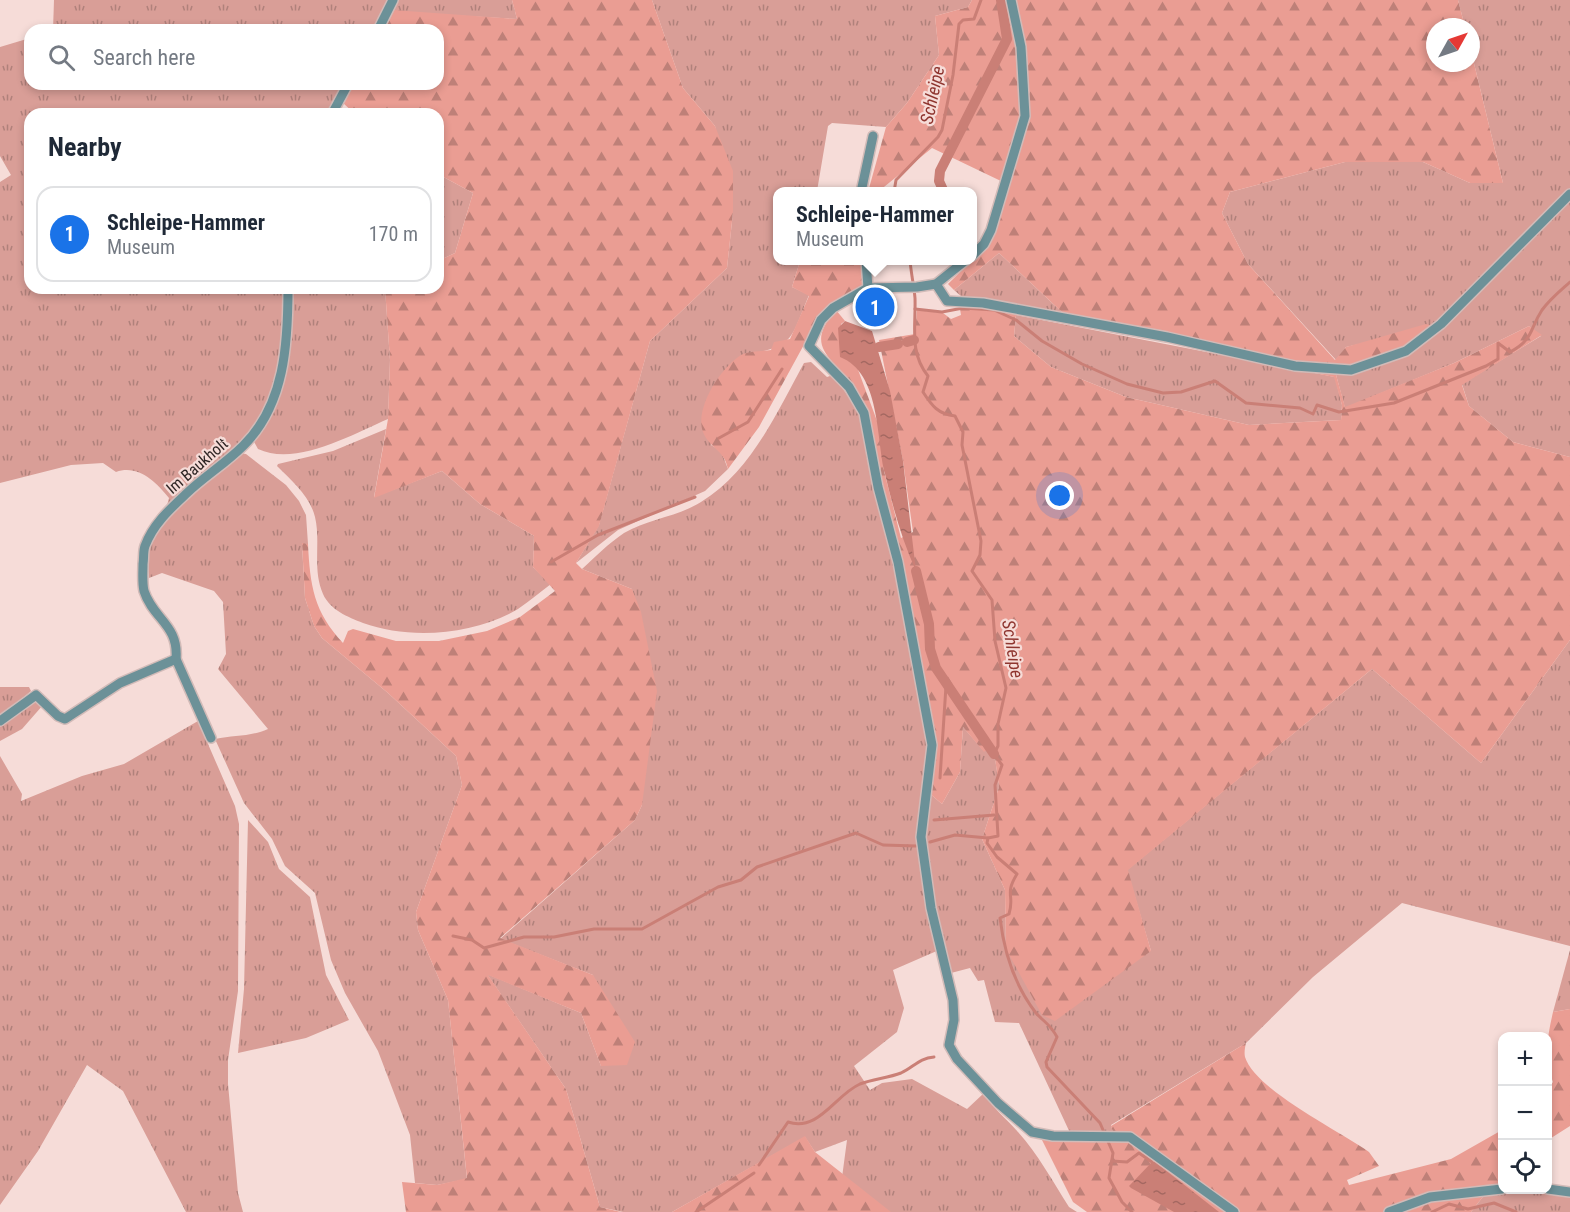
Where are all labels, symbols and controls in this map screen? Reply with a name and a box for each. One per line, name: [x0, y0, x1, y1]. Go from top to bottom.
north arrow: [1426, 18, 1480, 72]
search box: [24, 24, 444, 90]
icon: search: [45, 41, 78, 74]
text: Search here: [93, 45, 195, 70]
water label: Schleipe: [916, 64, 948, 126]
text: Nearby: [48, 132, 122, 162]
popup: [773, 187, 977, 265]
text: Schleipe-Hammer: [796, 202, 954, 227]
text: Schleipe-Hammer: [107, 210, 265, 235]
text: 1: [64, 222, 75, 246]
text: 170 m: [369, 222, 418, 246]
text: Museum: [796, 227, 864, 251]
text: Museum: [107, 235, 175, 259]
pin: 1: [856, 284, 894, 330]
street label: Im Baukholt: [162, 434, 232, 498]
your location: [1045, 481, 1074, 510]
water label: Schleipe: [998, 618, 1028, 680]
map controls: [1498, 1032, 1552, 1194]
button: +: [1498, 1032, 1552, 1086]
button: −: [1498, 1086, 1552, 1140]
button: locate: [1498, 1140, 1552, 1194]

